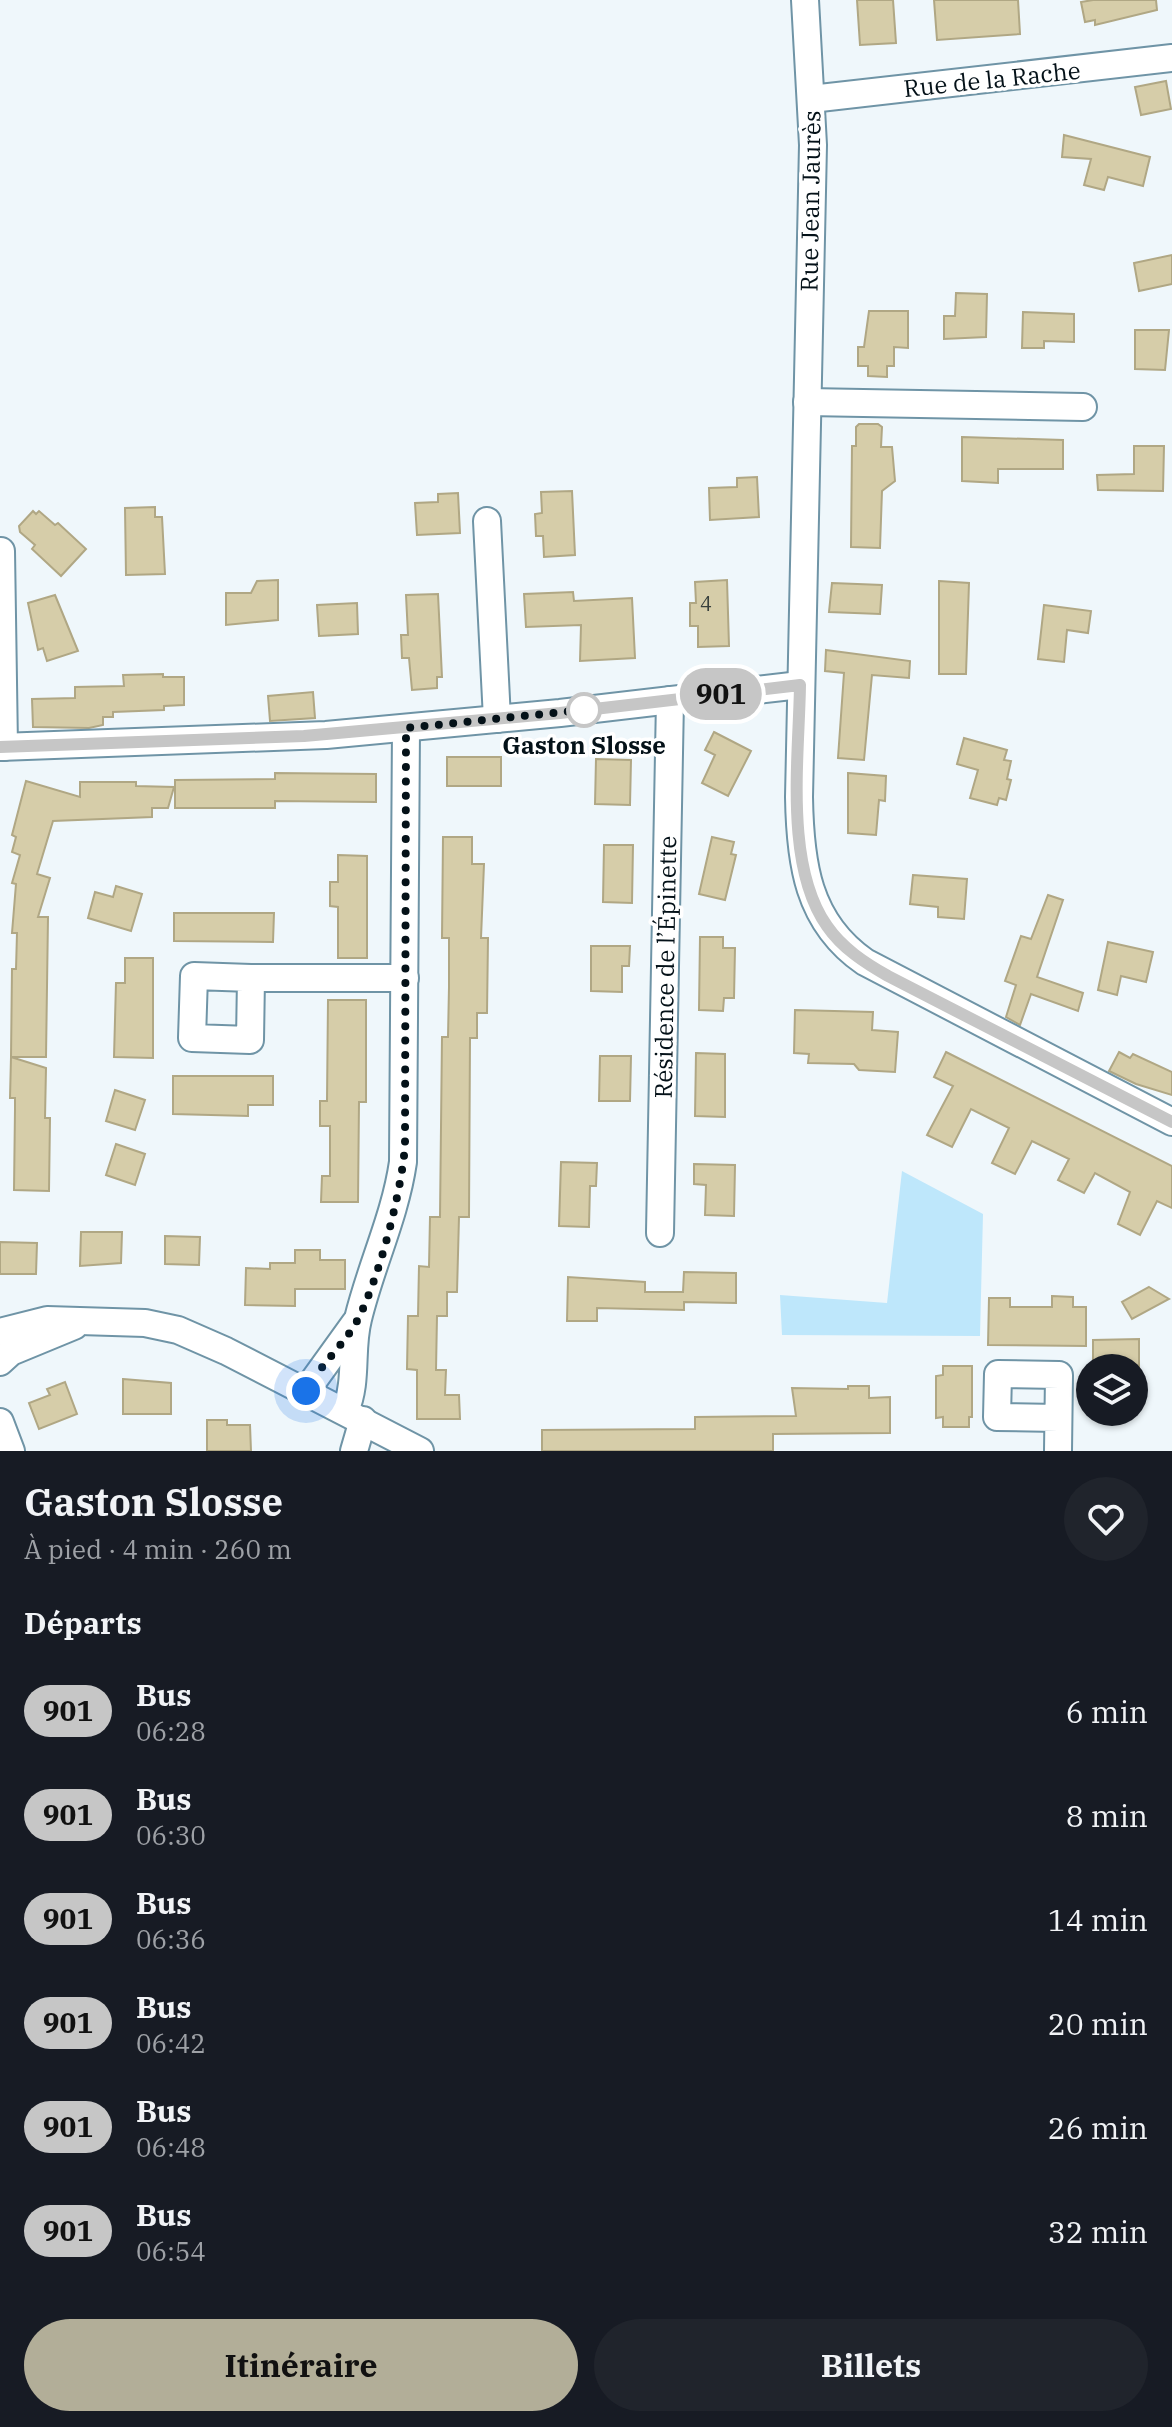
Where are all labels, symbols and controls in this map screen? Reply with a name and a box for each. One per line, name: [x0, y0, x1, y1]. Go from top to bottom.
street label: Rue de la Rache: [902, 54, 1082, 104]
street label: Rue Jean Jaurès: [792, 110, 828, 292]
house number: 4: [700, 590, 712, 617]
line badge: 901: [675, 668, 767, 720]
text: 901: [696, 675, 746, 712]
marker: Gaston Slosse: [567, 693, 601, 727]
place label: Gaston Slosse: [502, 729, 666, 761]
street label: Résidence de l’Épinette: [647, 835, 683, 1099]
map controls: [1076, 1354, 1148, 1426]
button: layers: [1076, 1354, 1148, 1426]
your location: [286, 1371, 326, 1411]
text: Gaston Slosse: [24, 1477, 283, 1526]
button: heart: [1064, 1477, 1148, 1561]
text: À pied · 4 min · 260 m: [24, 1532, 292, 1566]
text: Départs: [24, 1603, 142, 1642]
text: Bus: [136, 1675, 191, 1714]
text: 901: [43, 1692, 93, 1729]
text: 6 min: [1066, 1692, 1148, 1731]
text: 06:28: [136, 1714, 206, 1748]
text: Bus: [136, 1779, 191, 1818]
text: 901: [43, 1796, 93, 1833]
text: 8 min: [1066, 1796, 1148, 1835]
text: 06:30: [136, 1818, 206, 1852]
text: Bus: [136, 1883, 191, 1922]
text: 901: [43, 1900, 93, 1937]
text: 14 min: [1048, 1900, 1148, 1939]
text: 06:36: [136, 1922, 206, 1956]
text: Bus: [136, 1987, 191, 2026]
text: 901: [43, 2004, 93, 2041]
text: 20 min: [1048, 2004, 1148, 2043]
text: 06:42: [136, 2026, 206, 2060]
text: Bus: [136, 2091, 191, 2130]
text: 901: [43, 2108, 93, 2145]
text: 26 min: [1048, 2108, 1148, 2147]
text: 06:48: [136, 2130, 206, 2164]
text: Bus: [136, 2195, 191, 2234]
text: 901: [43, 2212, 93, 2249]
text: 32 min: [1048, 2212, 1148, 2251]
text: 06:54: [136, 2234, 206, 2268]
button: Itinéraire: [24, 2319, 578, 2411]
button: Billets: [594, 2319, 1148, 2411]

